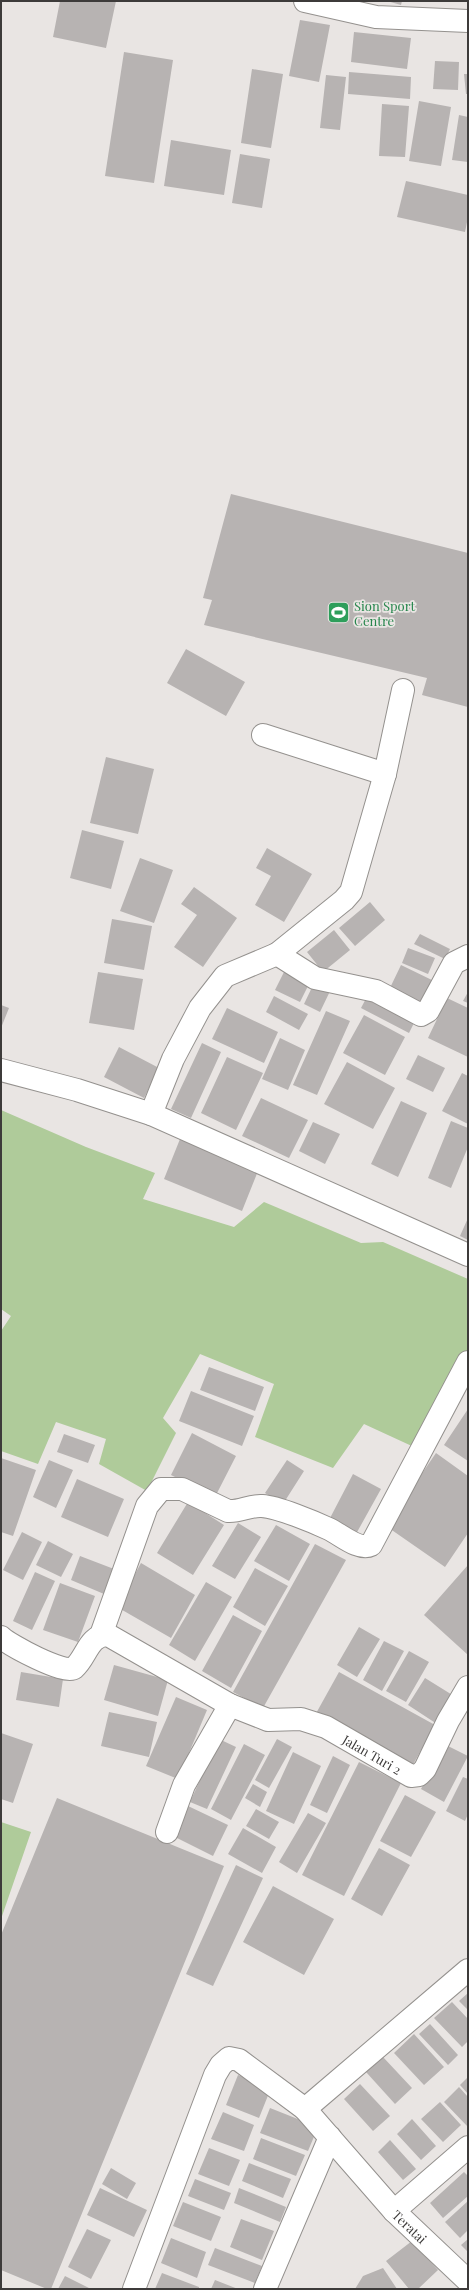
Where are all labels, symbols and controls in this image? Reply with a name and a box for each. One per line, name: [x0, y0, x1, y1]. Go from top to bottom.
place label: Sion Sport Centre: [354, 597, 415, 629]
sports icon: Sion Sport Centre: [325, 599, 351, 625]
street label: Jalan Turi 2: [339, 1730, 405, 1777]
street label: Teratai: [389, 2206, 431, 2247]

